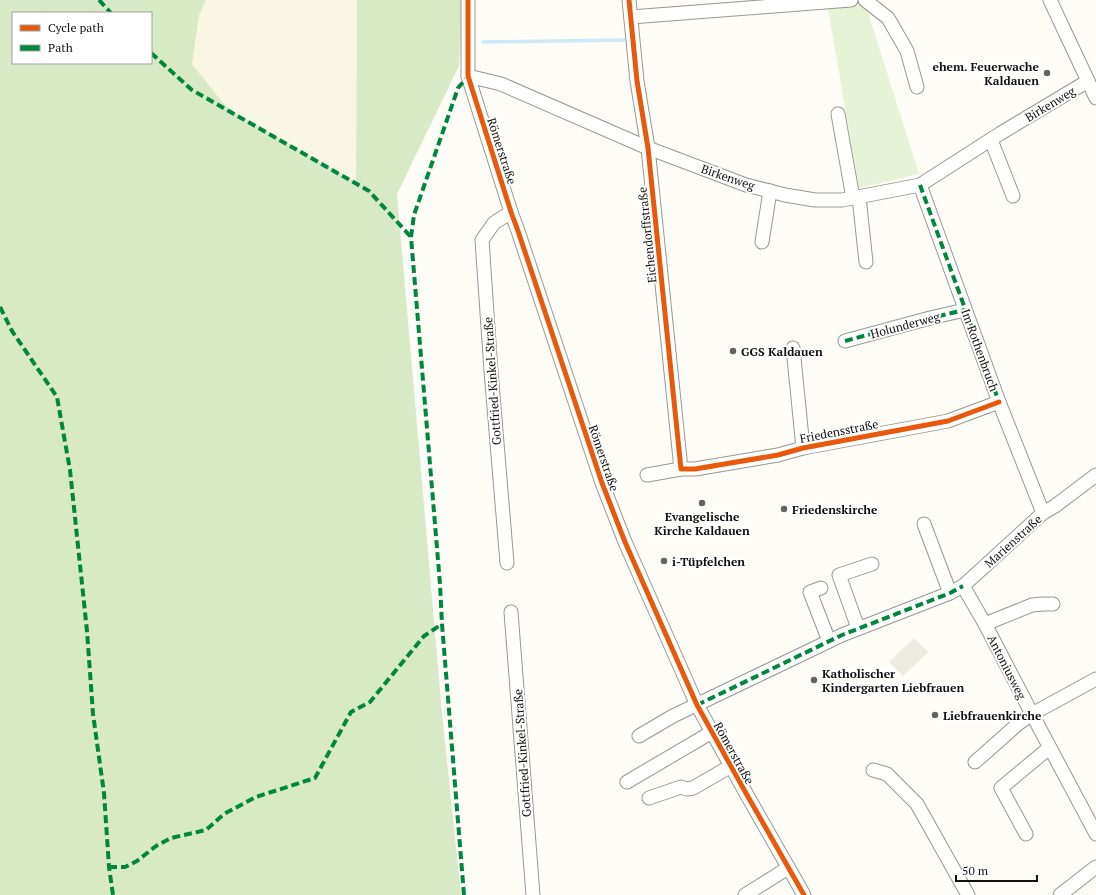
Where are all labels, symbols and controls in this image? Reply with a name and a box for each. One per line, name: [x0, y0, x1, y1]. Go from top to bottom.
legend: [12, 12, 152, 64]
text: Cycle path: [48, 20, 104, 35]
text: Path: [48, 40, 73, 55]
place label: ehem. Feuerwache Kaldauen: [932, 59, 1040, 88]
marker: ehem. Feuerwache Kaldauen: [1042, 68, 1052, 78]
street label: Birkenweg: [1022, 83, 1078, 125]
street label: Römerstraße: [484, 116, 520, 186]
street label: Birkenweg: [699, 161, 757, 193]
street label: Eichendorffstraße: [634, 186, 660, 284]
street label: Im Rothenbruch: [958, 307, 1002, 393]
street label: Holunderweg: [869, 308, 942, 341]
street label: Gottfried-Kinkel-Straße: [480, 316, 504, 446]
place label: GGS Kaldauen: [741, 344, 823, 359]
marker: GGS Kaldauen: [728, 346, 738, 356]
street label: Friedensstraße: [798, 416, 880, 446]
street label: Römerstraße: [586, 423, 622, 493]
marker: Evangelische Kirche Kaldauen: [697, 498, 707, 508]
place label: Friedenskirche: [792, 502, 878, 517]
marker: Friedenskirche: [779, 504, 789, 514]
place label: Evangelische Kirche Kaldauen: [654, 509, 750, 538]
street label: Marienstraße: [981, 511, 1045, 571]
place label: i-Tüpfelchen: [672, 554, 745, 569]
marker: i-Tüpfelchen: [659, 556, 669, 566]
street label: Antoniusweg: [984, 632, 1030, 702]
place label: Katholischer Kindergarten Liebfrauen: [822, 666, 965, 695]
marker: Katholischer Kindergarten Liebfrauen: [809, 675, 819, 685]
street label: Gottfried-Kinkel-Straße: [510, 688, 534, 818]
place label: Liebfrauenkirche: [943, 708, 1042, 723]
marker: Liebfrauenkirche: [930, 710, 940, 720]
street label: Römerstraße: [711, 719, 757, 787]
scale bar: [956, 857, 1037, 883]
text: 50 m: [962, 863, 989, 878]

